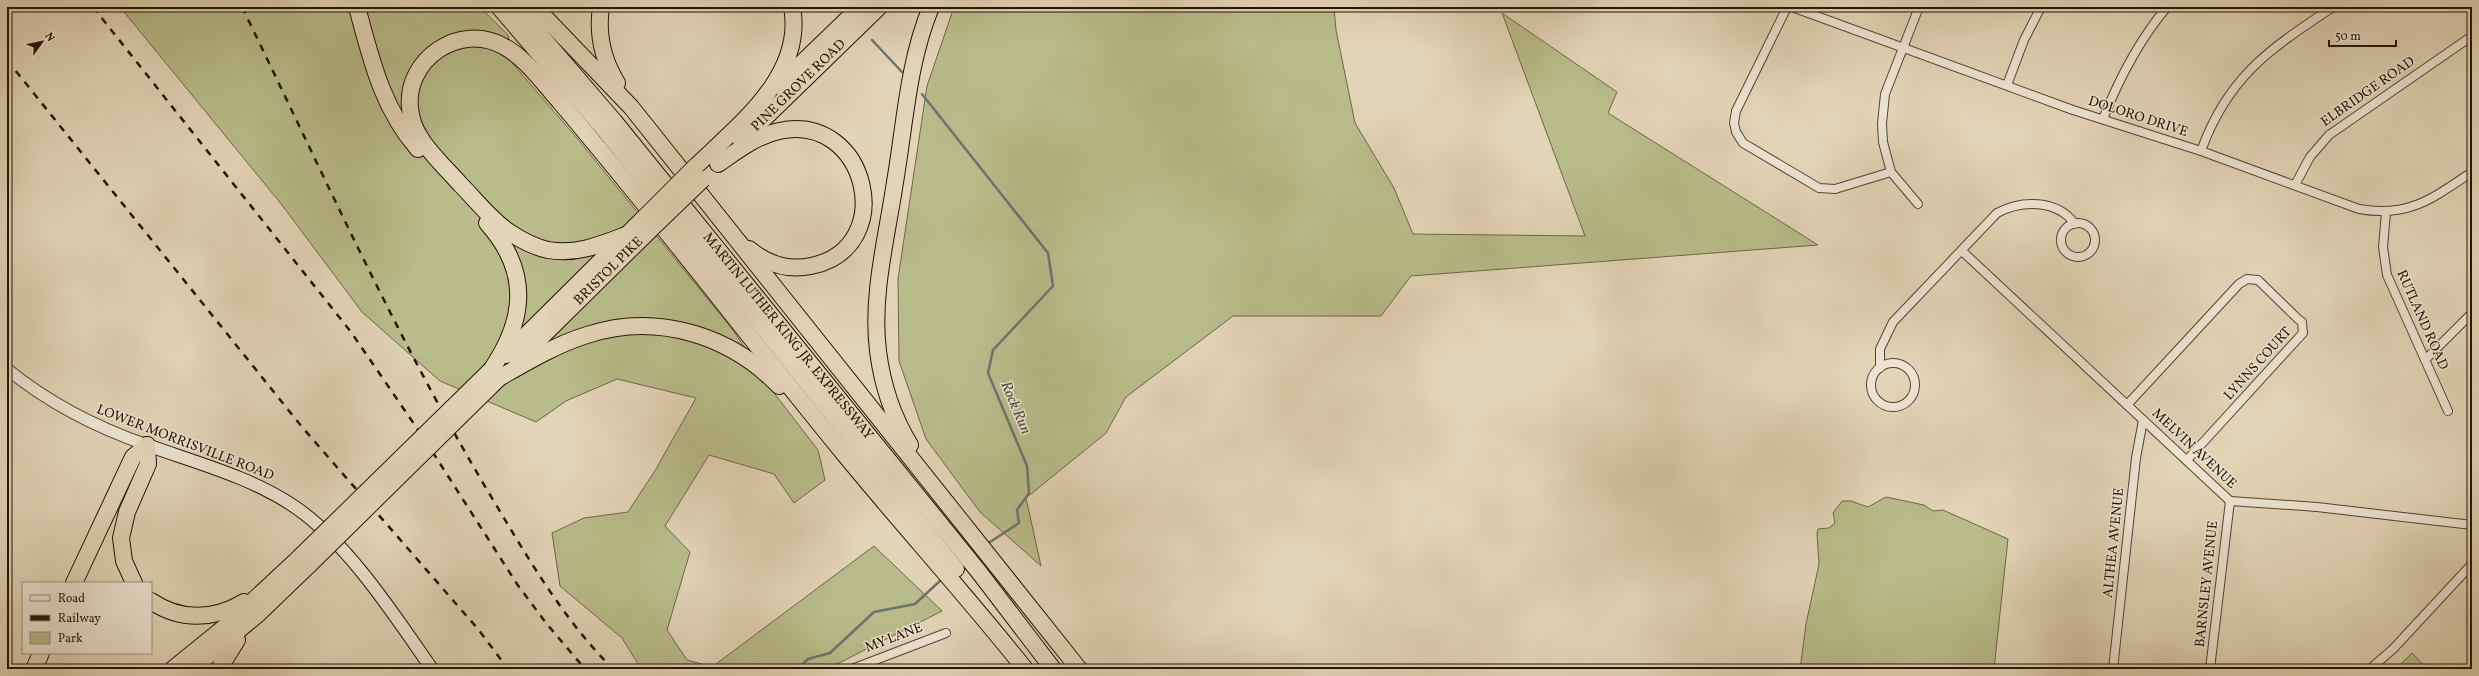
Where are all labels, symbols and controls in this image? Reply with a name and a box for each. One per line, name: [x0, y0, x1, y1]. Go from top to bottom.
north arrow: [22, 22, 62, 62]
scale bar: [2329, 22, 2396, 48]
text: 50 m: [2335, 29, 2361, 45]
text: N: [41, 30, 58, 45]
street label: PINE GROVE ROAD: [747, 35, 850, 136]
street label: ELBRIDGE ROAD: [2317, 52, 2419, 132]
street label: DOLORO DRIVE: [2086, 92, 2190, 142]
street label: MARTIN LUTHER KING JR. EXPRESSWAY: [698, 228, 878, 444]
street label: BRISTOL PIKE: [570, 232, 647, 309]
street label: RUTLAND ROAD: [2391, 267, 2453, 373]
street label: LYNNS COURT: [2220, 323, 2296, 405]
water label: Rock Run: [994, 378, 1036, 438]
street label: LOWER MORRISVILLE ROAD: [94, 400, 276, 486]
street label: MELVIN AVENUE: [2147, 405, 2241, 493]
street label: ALTHEA AVENUE: [2099, 487, 2129, 599]
street label: BARNSLEY AVENUE: [2191, 520, 2223, 648]
legend: [22, 582, 152, 654]
text: Road: [58, 591, 85, 607]
text: Railway: [58, 611, 101, 627]
street label: MY LANE: [862, 618, 926, 658]
text: Park: [58, 631, 83, 647]

